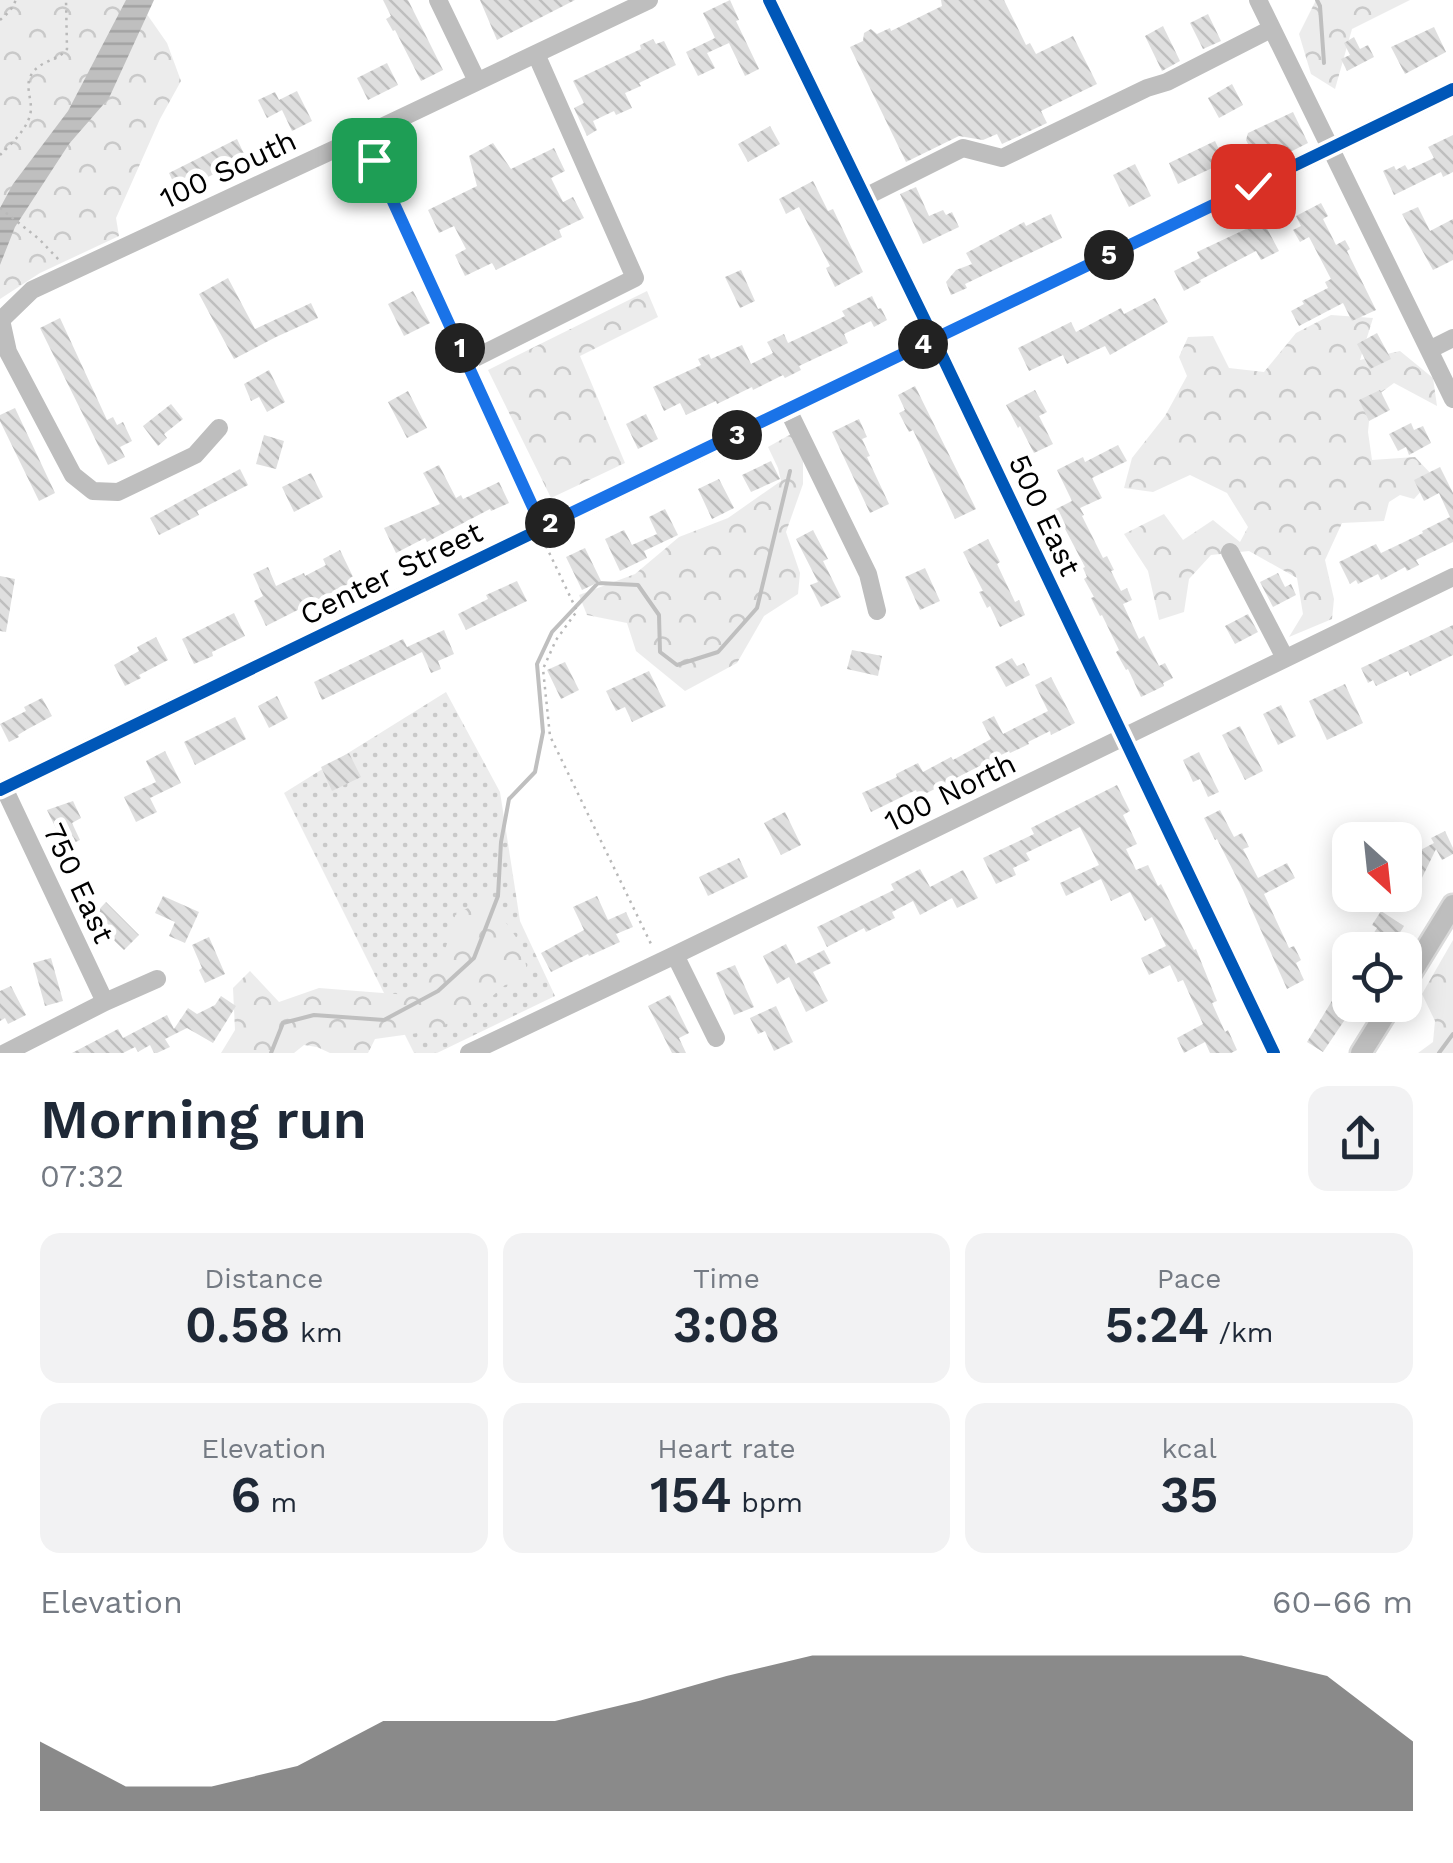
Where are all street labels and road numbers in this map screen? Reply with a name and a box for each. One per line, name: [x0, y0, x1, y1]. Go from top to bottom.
street label: 100 South: [154, 122, 302, 216]
street label: 500 East: [1002, 449, 1088, 581]
street label: Center Street: [294, 514, 488, 632]
street label: 100 North: [879, 745, 1021, 839]
street label: 750 East: [36, 818, 122, 949]

